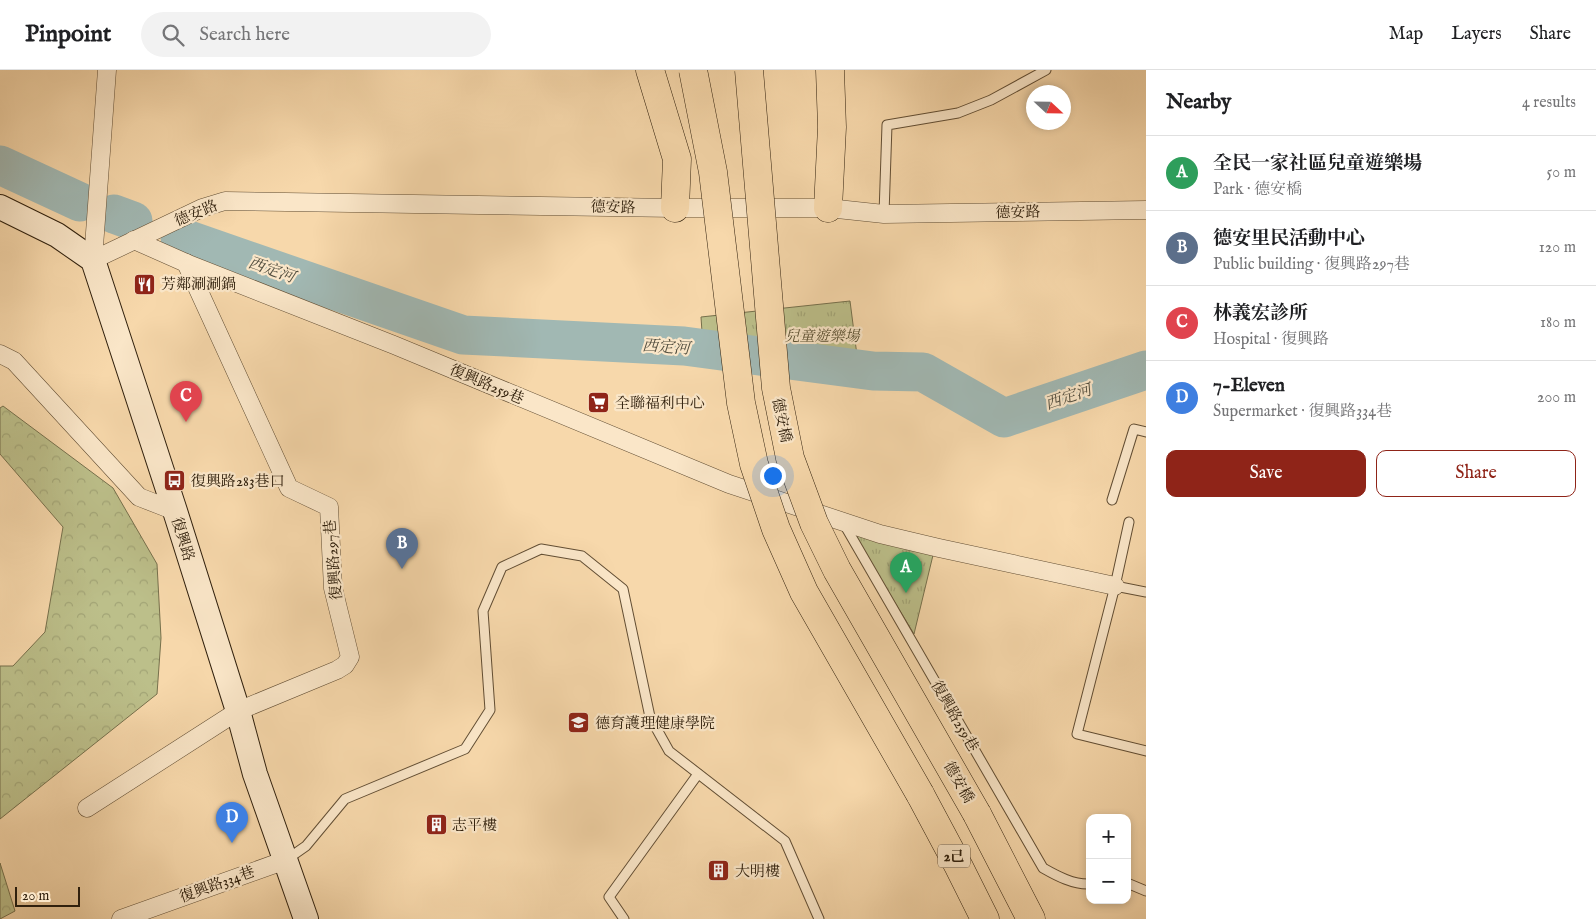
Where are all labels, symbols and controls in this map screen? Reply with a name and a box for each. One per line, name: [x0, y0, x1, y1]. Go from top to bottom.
search box: [141, 12, 491, 57]
text: Pinpoint: [25, 19, 111, 50]
icon: search: [159, 21, 187, 49]
text: Search here: [199, 23, 290, 47]
text: Map: [1389, 23, 1423, 46]
text: Layers: [1451, 23, 1502, 46]
text: Share: [1530, 23, 1571, 46]
north arrow: [1026, 85, 1071, 130]
text: Nearby: [1166, 89, 1231, 116]
text: 4 results: [1522, 93, 1576, 113]
text: 全民一家社區兒童遊樂場: [1213, 152, 1422, 176]
text: A: [1177, 163, 1187, 183]
text: 50 m: [1547, 163, 1576, 183]
text: Park · 德安橋: [1213, 180, 1302, 200]
street label: 德安路: [172, 196, 221, 231]
street label: 德安路: [590, 198, 636, 217]
street label: 德安路: [995, 203, 1041, 222]
text: 德安里民活動中心: [1213, 227, 1365, 251]
text: B: [1177, 238, 1187, 258]
text: 120 m: [1539, 238, 1576, 258]
water label: 西定河: [245, 254, 300, 289]
text: Public building · 復興路297巷: [1213, 255, 1410, 275]
restaurant icon: 芳鄰涮涮鍋: [133, 272, 157, 296]
place label: 芳鄰涮涮鍋: [161, 275, 236, 294]
text: 林義宏診所: [1213, 302, 1308, 326]
text: C: [1176, 313, 1188, 333]
text: 180 m: [1540, 313, 1576, 333]
park label: 兒童遊樂場: [784, 327, 861, 346]
text: Hospital · 復興路: [1213, 330, 1329, 350]
water label: 西定河: [641, 336, 693, 360]
street label: 復興路259巷: [447, 360, 527, 409]
text: 7-Eleven: [1213, 374, 1285, 398]
water label: 西定河: [1043, 380, 1097, 415]
pin: C: [170, 381, 202, 422]
text: D: [1176, 388, 1188, 408]
text: 200 m: [1537, 388, 1576, 408]
supermarket icon: 全聯福利中心: [587, 391, 611, 415]
place label: 全聯福利中心: [615, 394, 705, 413]
street label: 德安橋: [768, 396, 795, 444]
text: Supermarket · 復興路334巷: [1213, 402, 1392, 422]
button: Save: [1166, 450, 1366, 497]
button: Share: [1376, 450, 1576, 497]
your location: [760, 463, 786, 489]
bus stop icon: 復興路283巷口: [163, 469, 187, 493]
place label: 復興路283巷口: [191, 472, 285, 491]
street label: 復興路: [167, 515, 198, 563]
street label: 復興路297巷: [321, 519, 346, 601]
pin: B: [386, 528, 418, 569]
pin: A: [890, 552, 922, 593]
street label: 復興路259巷: [927, 677, 983, 755]
school or university icon: 德育護理健康學院: [567, 711, 591, 735]
place label: 德育護理健康學院: [595, 714, 715, 733]
street label: 德安橋: [939, 758, 978, 806]
pin: D: [216, 802, 248, 843]
building icon: 志平樓: [424, 813, 448, 837]
map controls: [1086, 814, 1131, 904]
button: +: [1086, 814, 1131, 859]
place label: 志平樓: [452, 816, 497, 835]
road number: 2己: [938, 844, 970, 868]
building icon: 大明樓: [707, 859, 731, 883]
button: −: [1086, 859, 1131, 904]
street label: 復興路334巷: [177, 862, 257, 907]
place label: 大明樓: [735, 862, 780, 881]
scale bar: [15, 884, 80, 907]
text: 20 m: [22, 887, 49, 905]

